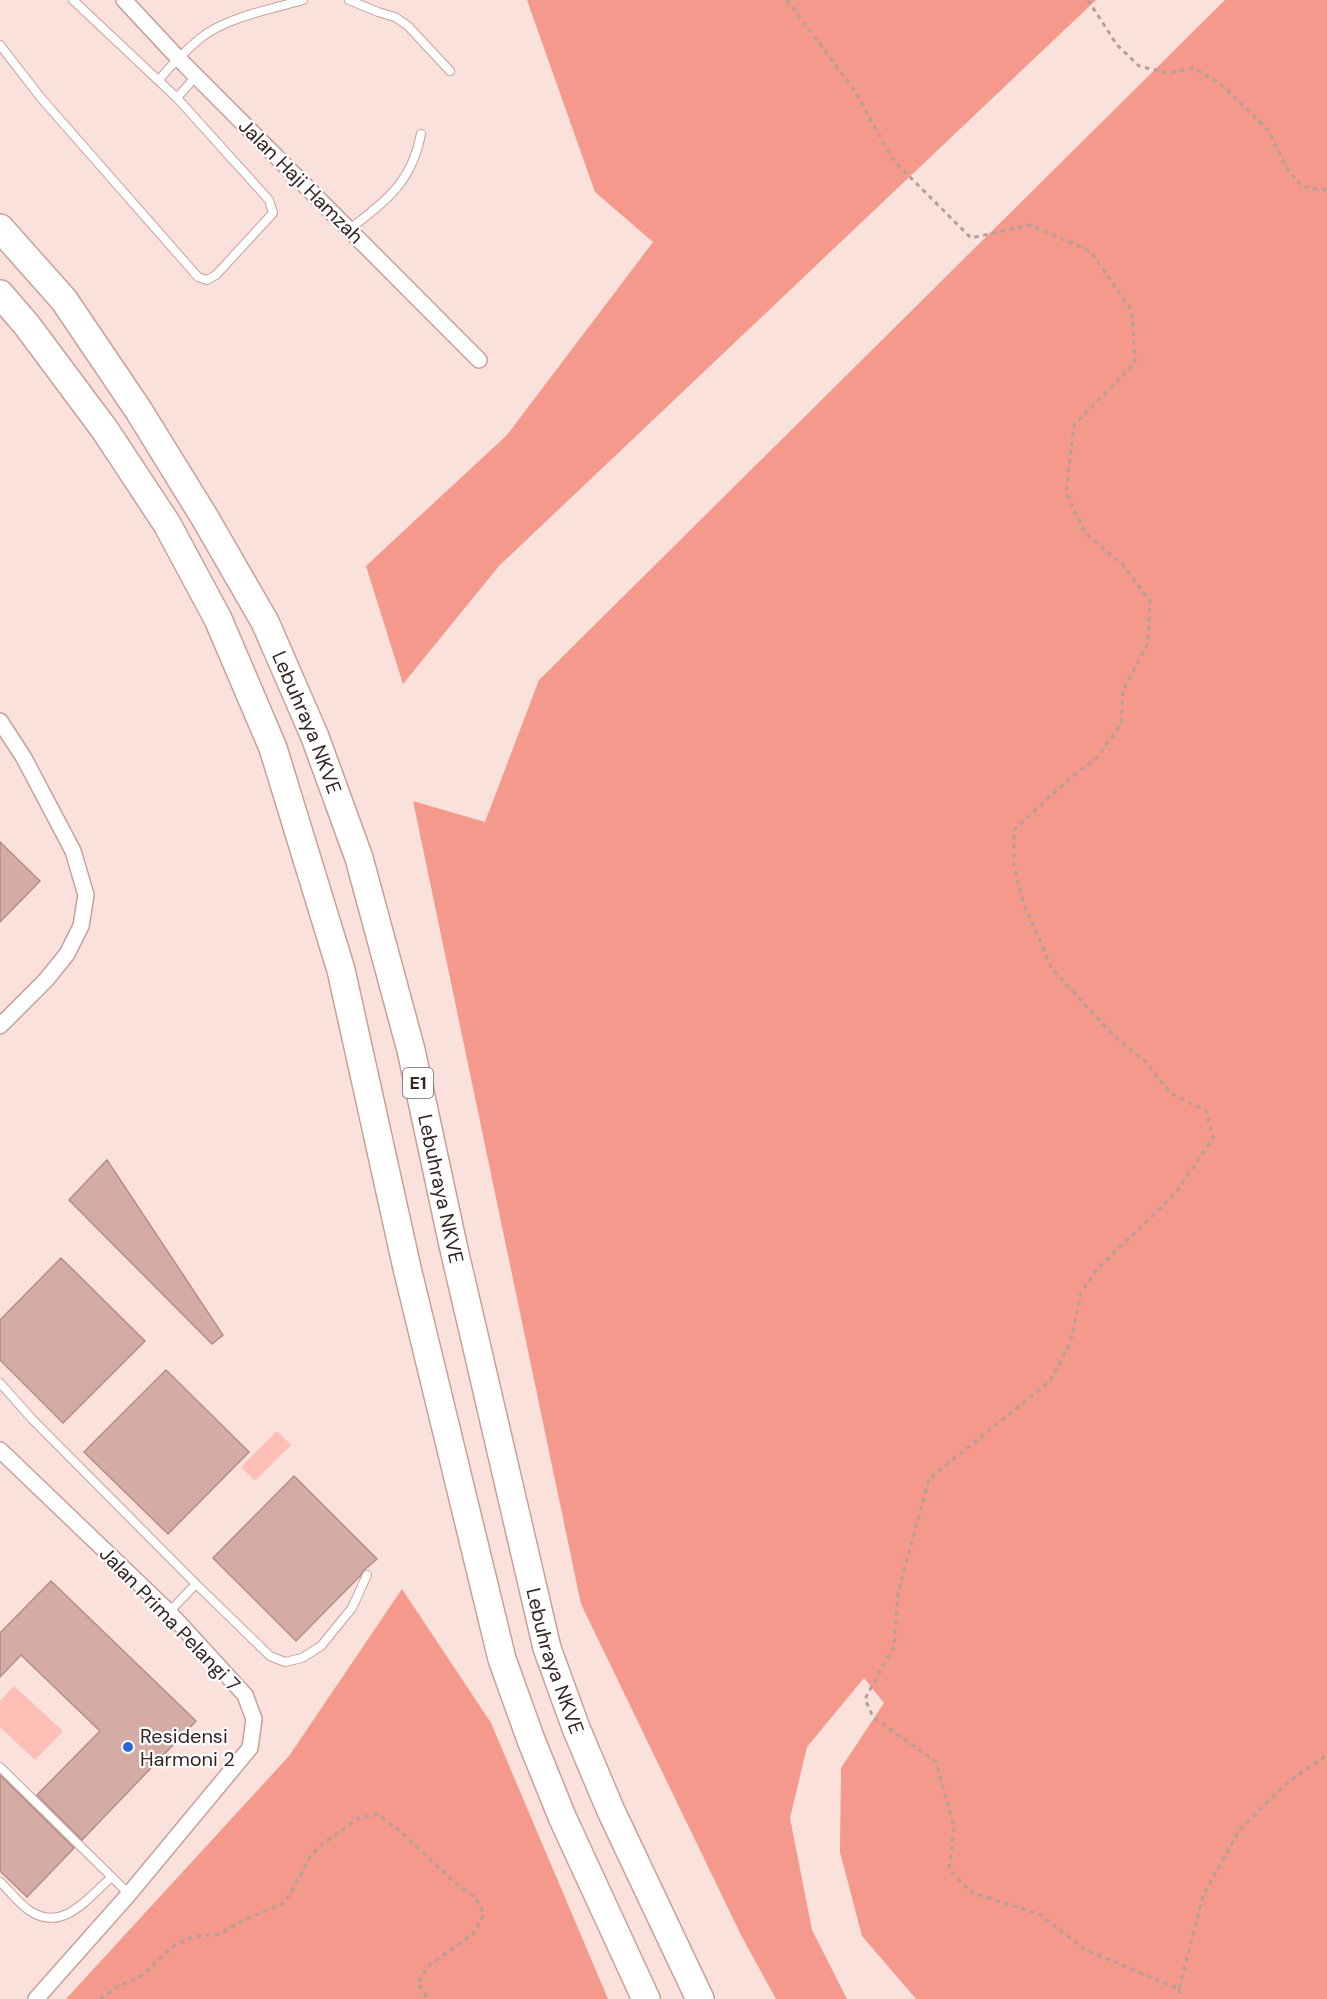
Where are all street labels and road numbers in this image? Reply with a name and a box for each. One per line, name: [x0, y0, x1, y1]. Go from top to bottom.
street label: Jalan Haji Hamzah: [233, 113, 369, 249]
street label: Lebuhraya NKVE: [266, 647, 348, 797]
road number: E1: [403, 1068, 433, 1098]
street label: Lebuhraya NKVE: [412, 1112, 470, 1266]
street label: Jalan Prima Pelangi 7: [94, 1541, 246, 1697]
street label: Lebuhraya NKVE: [520, 1585, 590, 1738]

